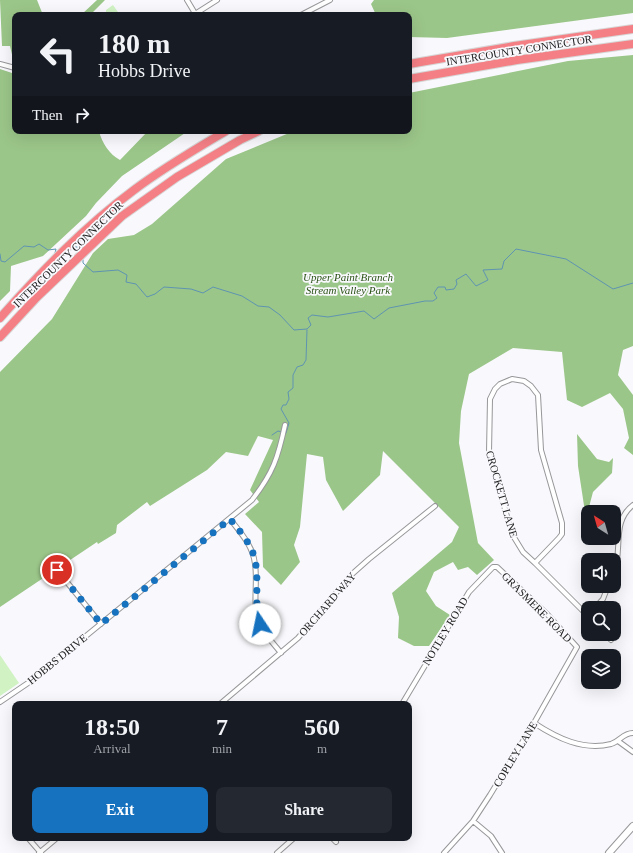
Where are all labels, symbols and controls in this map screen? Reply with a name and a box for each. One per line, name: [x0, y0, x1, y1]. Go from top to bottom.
icon: left: [32, 28, 84, 80]
text: 180 m: [98, 28, 170, 59]
street label: INTERCOUNTY CONNECTOR: [445, 32, 593, 67]
text: Hobbs Drive: [98, 61, 191, 81]
icon: right: [71, 104, 93, 126]
text: Then: [32, 107, 63, 123]
street label: INTERCOUNTY CONNECTOR: [11, 198, 126, 310]
park label: Upper Paint Branch Stream Valley Park: [303, 271, 393, 296]
street label: CROCKETT LANE: [484, 449, 520, 539]
north arrow: [581, 505, 621, 545]
map controls: [581, 505, 621, 689]
pin: [40, 553, 74, 587]
button: sound: [581, 553, 621, 593]
icon: arrive: [46, 559, 68, 581]
street label: ORCHARD WAY: [296, 570, 358, 638]
street label: GRASMERE ROAD: [500, 570, 574, 644]
street label: NOTLEY ROAD: [420, 595, 470, 667]
button: search: [581, 601, 621, 641]
position arrow: [239, 603, 281, 645]
street label: HOBBS DRIVE: [25, 631, 89, 687]
button: layers: [581, 649, 621, 689]
text: 18:50: [84, 714, 140, 740]
text: 7: [216, 714, 228, 740]
text: 560: [304, 714, 340, 740]
street label: COPLEY LANE: [491, 719, 539, 789]
text: Arrival: [93, 741, 131, 756]
text: min: [212, 741, 232, 756]
text: m: [317, 741, 327, 756]
button: Exit: [32, 787, 208, 833]
button: Share: [216, 787, 392, 833]

